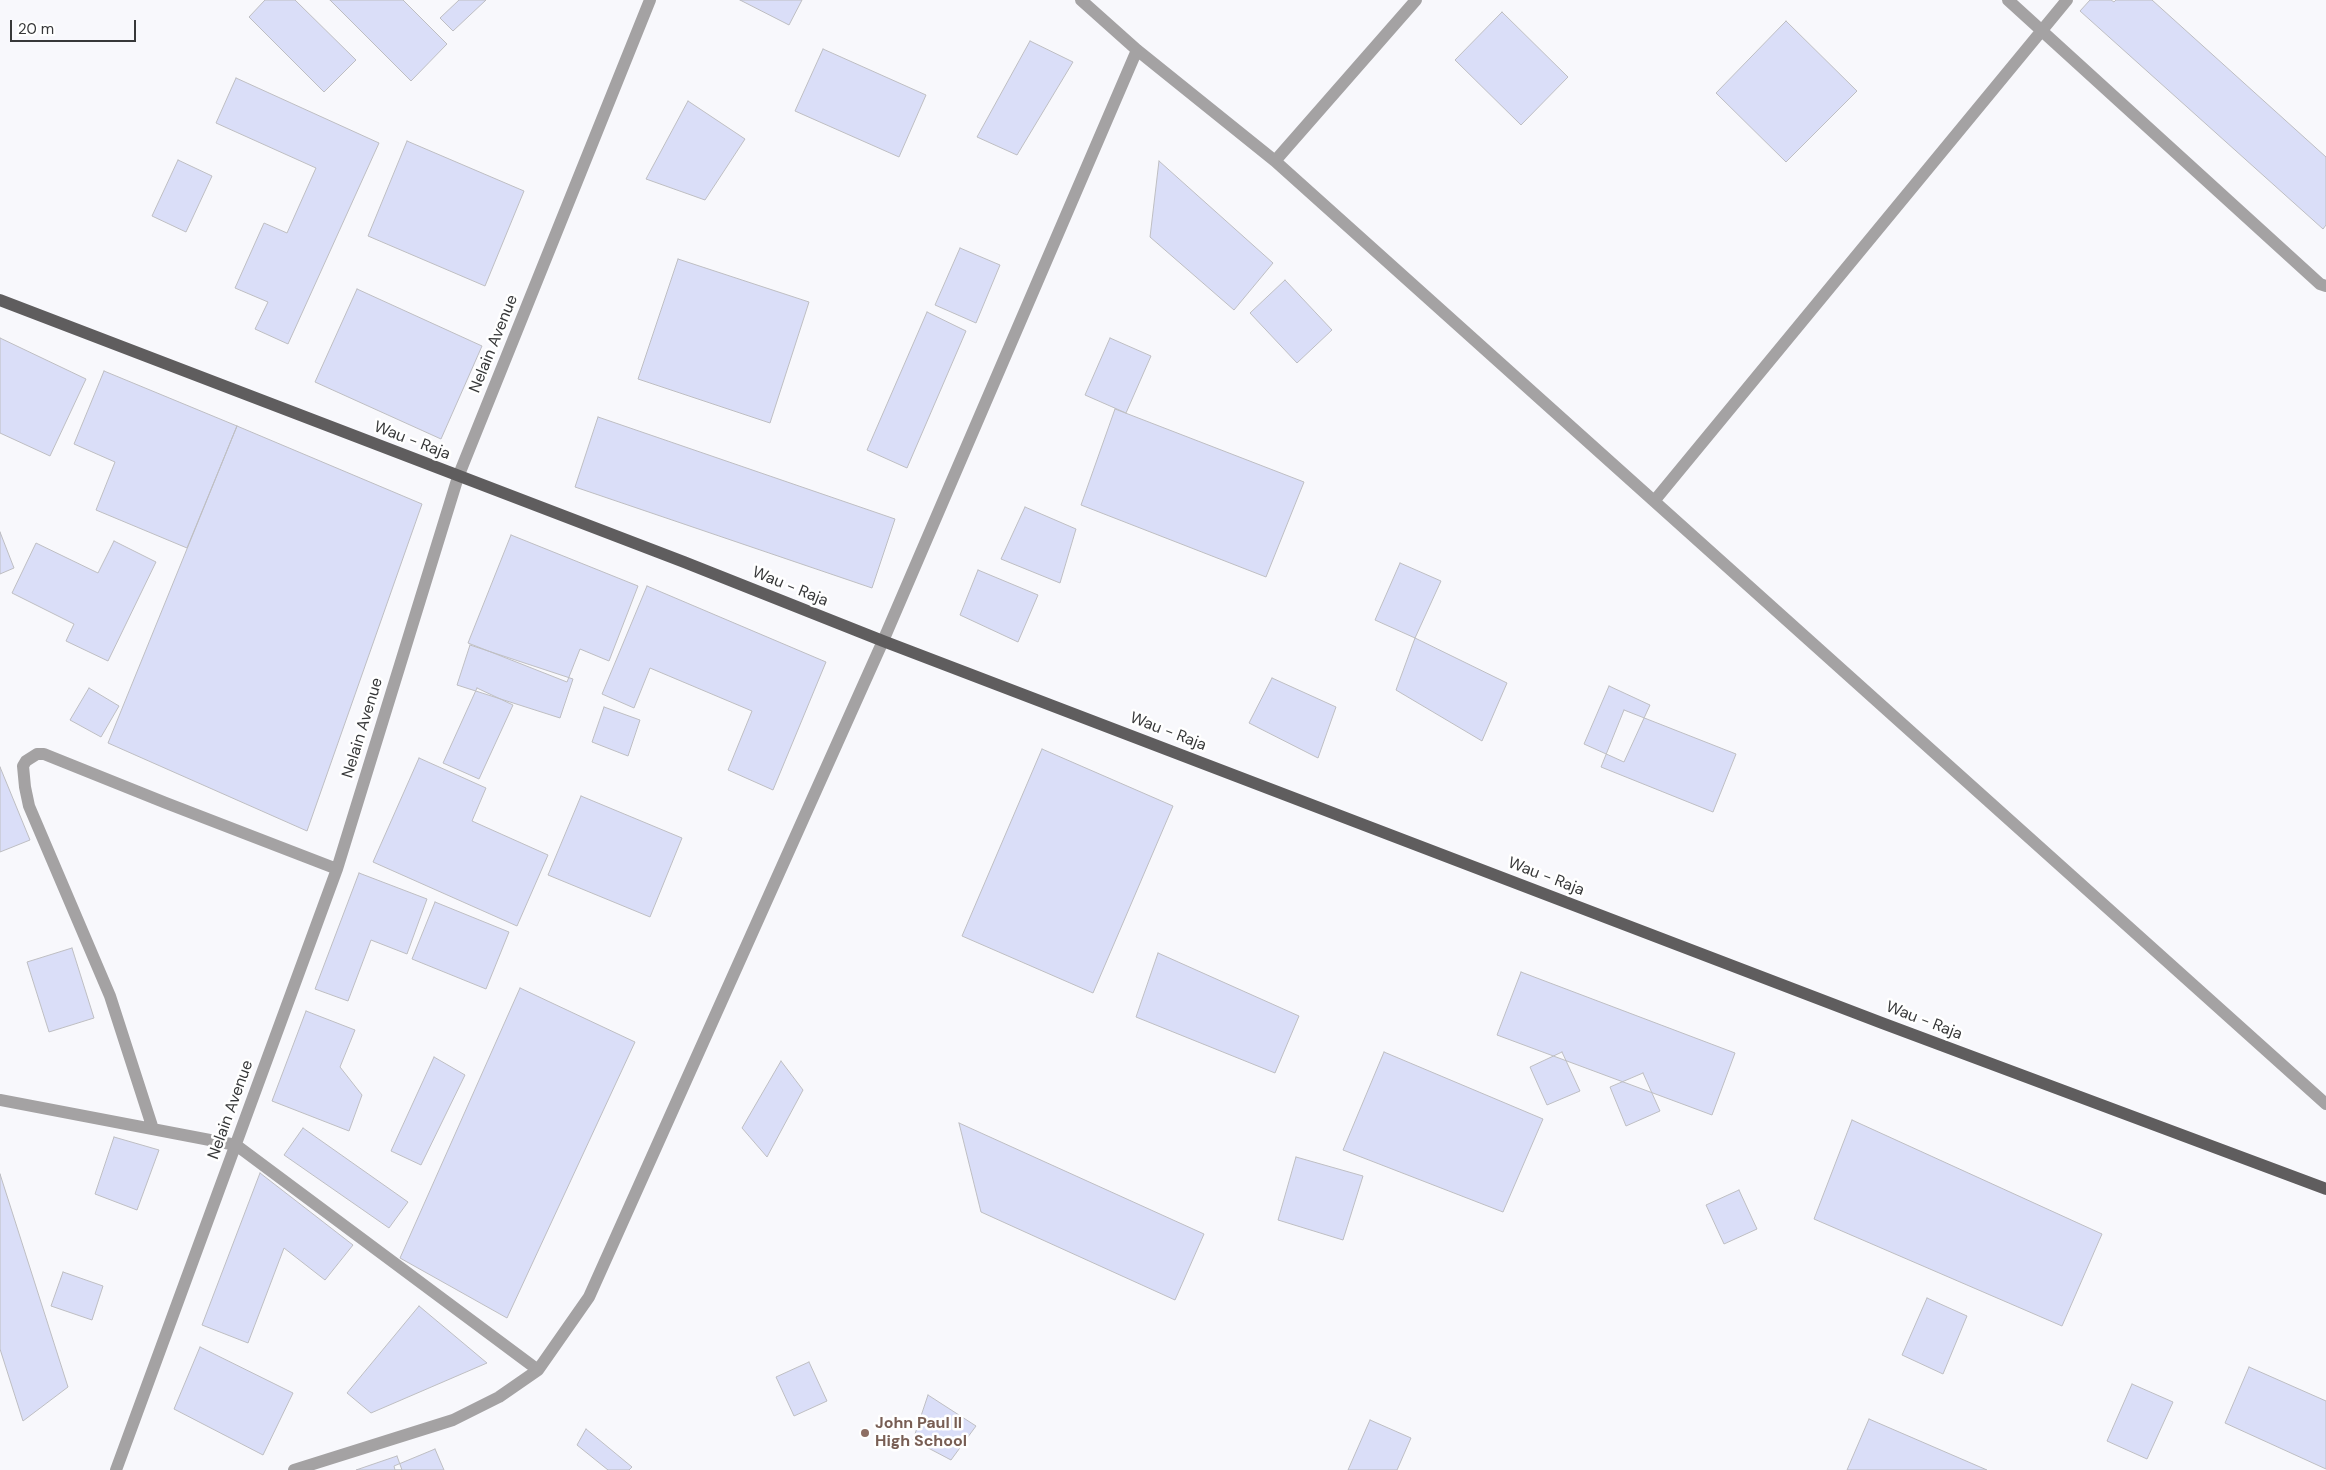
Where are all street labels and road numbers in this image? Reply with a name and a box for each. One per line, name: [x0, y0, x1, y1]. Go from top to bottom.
street label: Nelain Avenue: [466, 292, 522, 396]
street label: Wau - Raja: [371, 418, 453, 464]
street label: Wau - Raja: [749, 563, 831, 611]
street label: Nelain Avenue: [339, 675, 387, 781]
street label: Wau - Raja: [1127, 709, 1209, 755]
street label: Wau - Raja: [1505, 854, 1587, 900]
street label: Wau - Raja: [1883, 998, 1965, 1044]
street label: Nelain Avenue: [204, 1058, 258, 1162]

